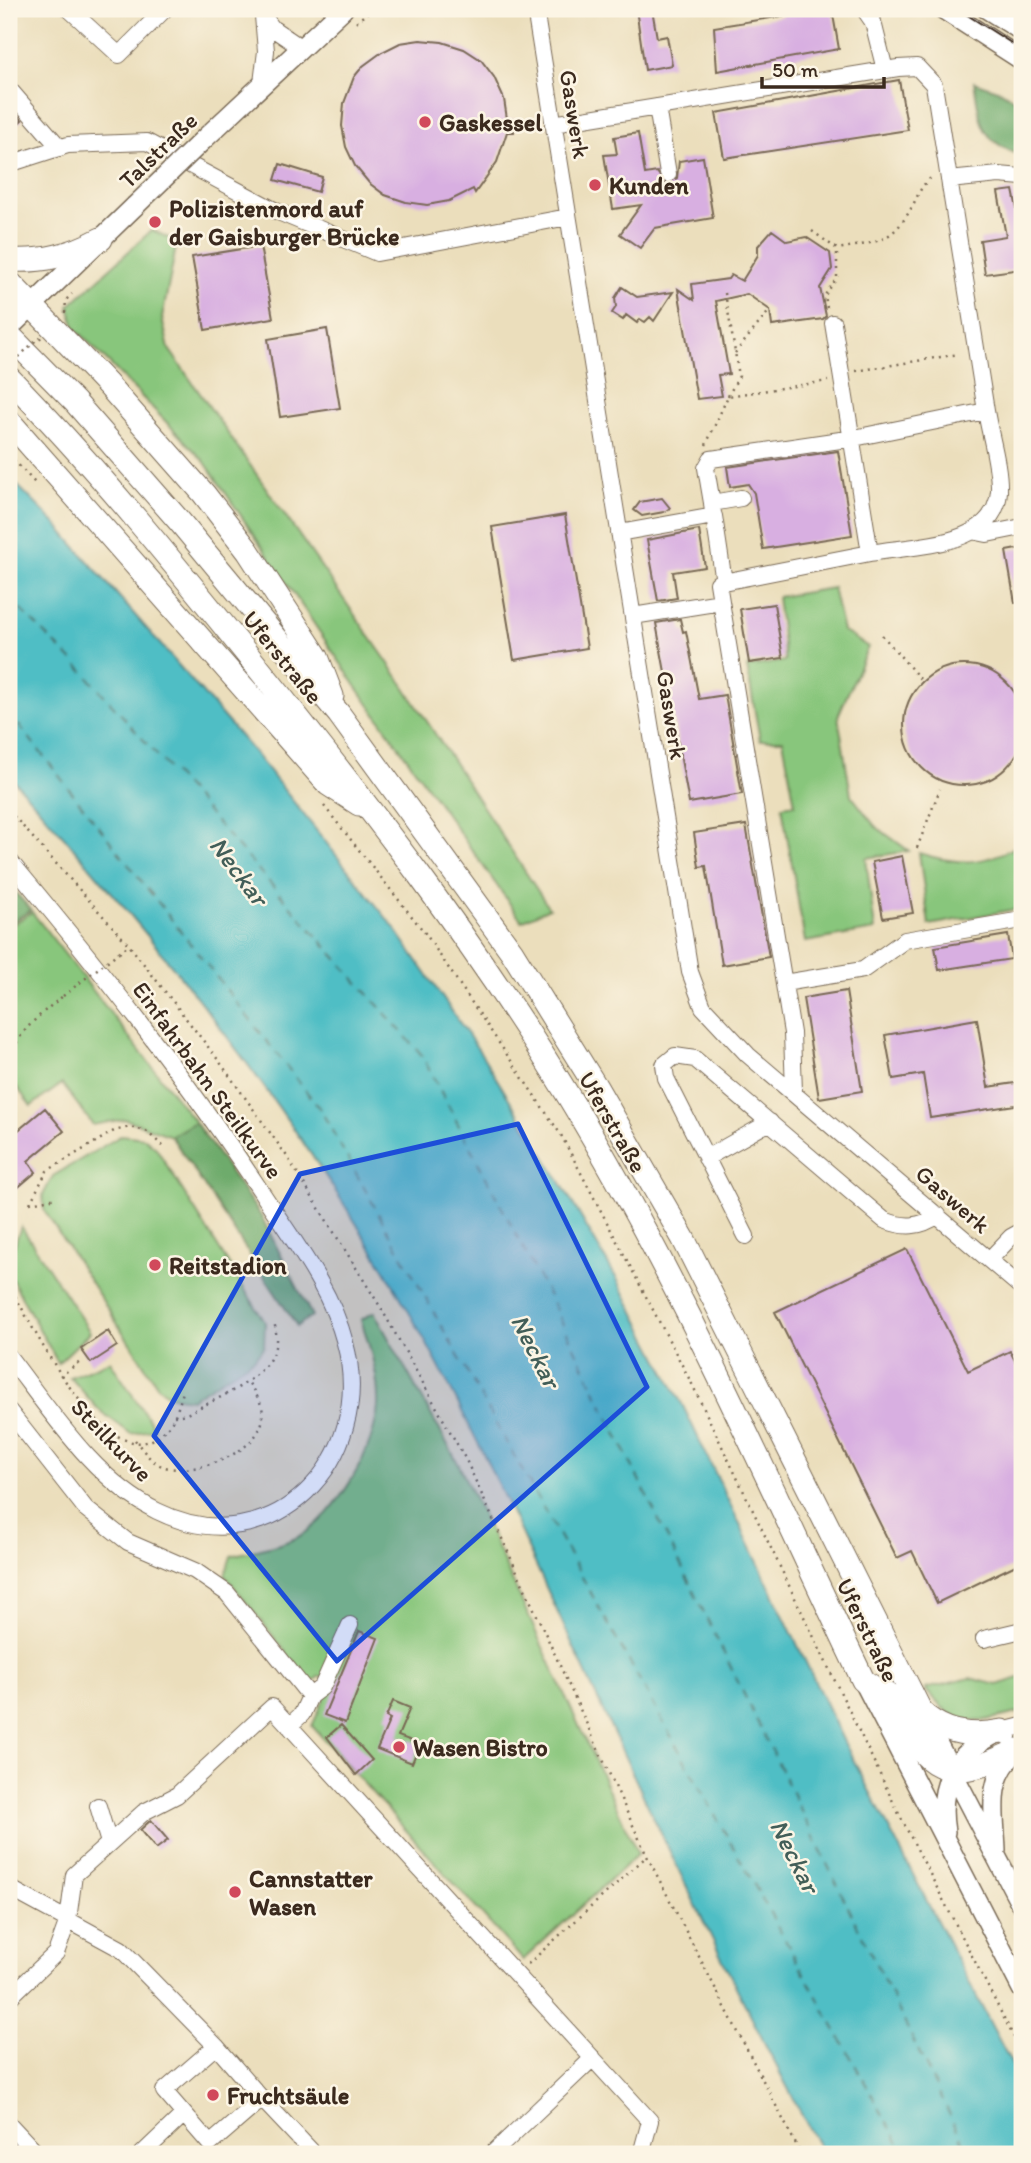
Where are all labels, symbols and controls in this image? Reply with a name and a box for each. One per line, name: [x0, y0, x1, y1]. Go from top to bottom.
scale bar: [762, 46, 884, 90]
text: 50 m: [772, 57, 819, 82]
street label: Gaswerk: [554, 68, 596, 161]
street label: Talstraße: [113, 106, 203, 194]
place label: Gaskessel: [439, 108, 542, 137]
marker: Gaskessel: [417, 114, 433, 130]
place label: Kunden: [609, 171, 689, 200]
marker: Kunden: [587, 177, 603, 193]
place label: Polizistenmord auf der Gaisburger Brücke: [169, 194, 399, 252]
marker: Polizistenmord auf der Gaisburger Brücke: [147, 214, 163, 230]
street label: Uferstraße: [237, 604, 329, 710]
street label: Gaswerk: [651, 669, 693, 762]
water label: Neckar: [203, 830, 277, 914]
street label: Einfahrbahn Steilkurve: [127, 976, 289, 1184]
street label: Uferstraße: [572, 1066, 654, 1178]
street label: Gaswerk: [910, 1159, 997, 1240]
place label: Reitstadion: [169, 1251, 287, 1280]
marker: Reitstadion: [147, 1257, 163, 1273]
water label: Neckar: [504, 1309, 569, 1396]
street label: Steilkurve: [65, 1392, 159, 1488]
street label: Uferstraße: [830, 1573, 906, 1687]
place label: Wasen Bistro: [413, 1733, 548, 1762]
marker: Wasen Bistro: [391, 1739, 407, 1755]
water label: Neckar: [763, 1814, 828, 1901]
place label: Cannstatter Wasen: [249, 1864, 374, 1921]
marker: Cannstatter Wasen: [227, 1884, 243, 1900]
place label: Fruchtsäule: [227, 2081, 349, 2110]
marker: Fruchtsäule: [205, 2087, 221, 2103]

